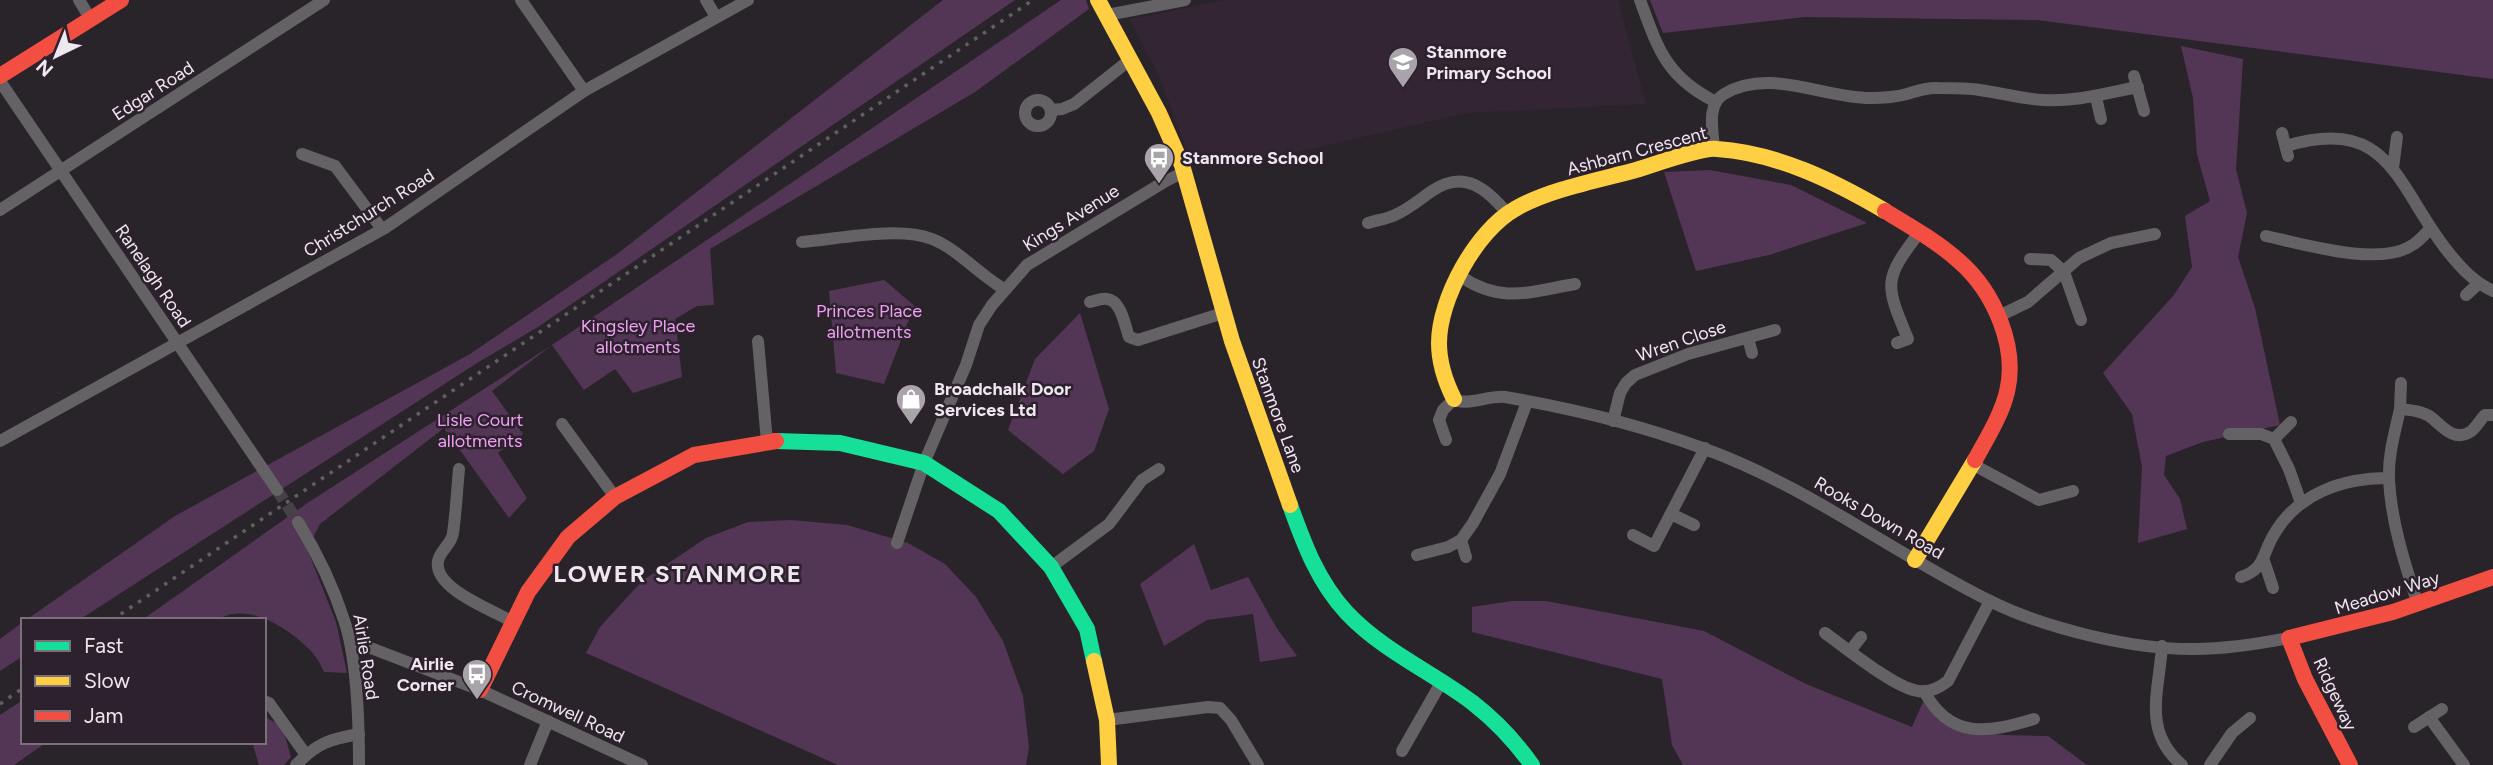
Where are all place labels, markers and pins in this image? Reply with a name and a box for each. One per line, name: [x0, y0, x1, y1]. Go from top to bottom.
place label: Stanmore Primary School: [1426, 41, 1551, 84]
school or university icon: Stanmore Primary School: [1386, 45, 1420, 89]
bus stop icon: Stanmore School: [1142, 141, 1176, 185]
place label: Stanmore School: [1182, 147, 1323, 169]
place label: Broadchalk Door Services Ltd: [934, 378, 1071, 421]
shop icon: Broadchalk Door Services Ltd: [894, 382, 928, 426]
place label: Airlie Corner: [397, 653, 454, 696]
bus stop icon: Airlie Corner: [460, 657, 494, 701]

